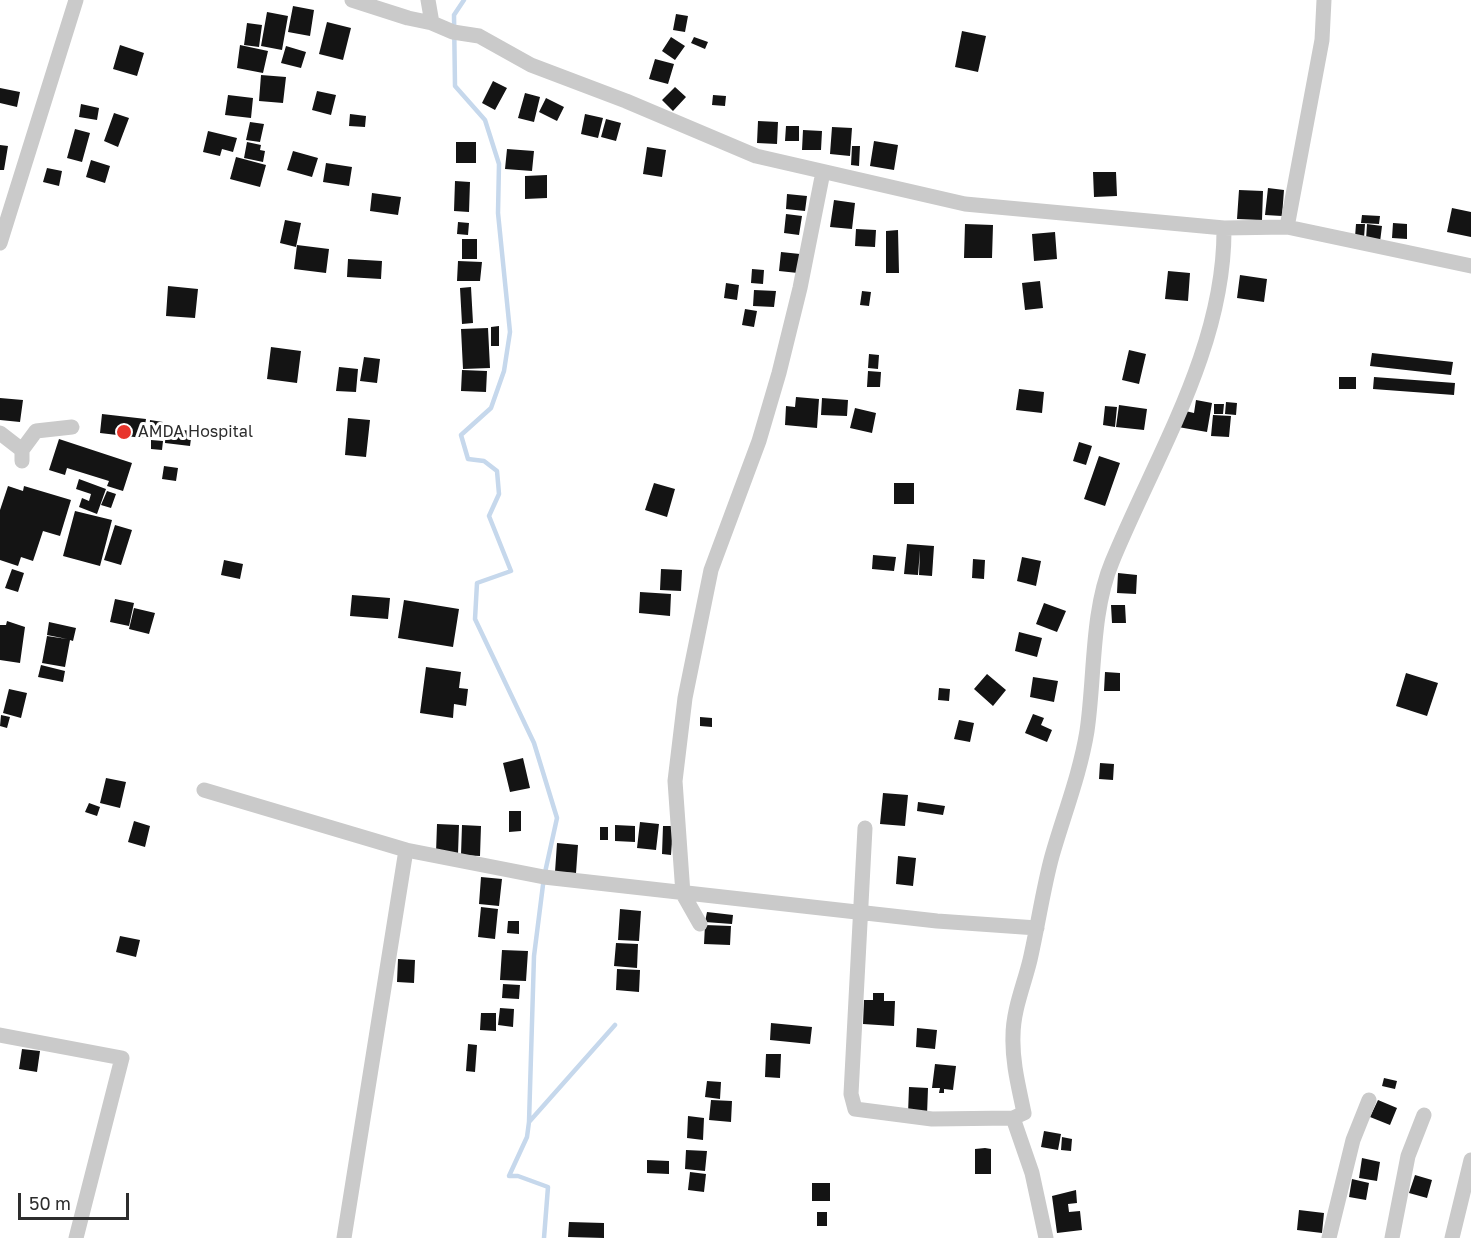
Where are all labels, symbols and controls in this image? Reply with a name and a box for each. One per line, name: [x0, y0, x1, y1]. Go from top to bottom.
place label: AMDA Hospital: [138, 422, 253, 442]
marker: AMDA Hospital: [115, 423, 133, 441]
scale bar: [21, 1181, 132, 1219]
text: 50 m: [29, 1192, 71, 1214]

